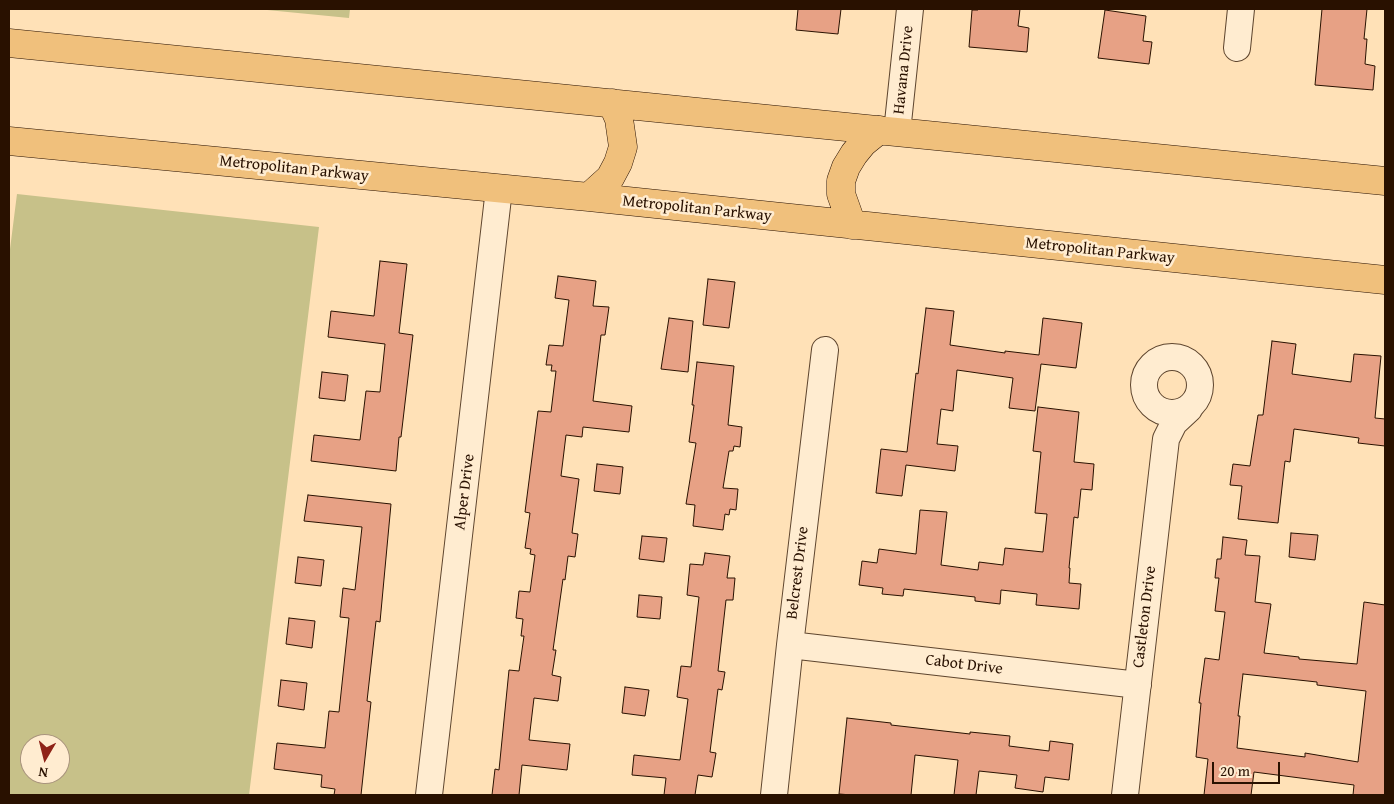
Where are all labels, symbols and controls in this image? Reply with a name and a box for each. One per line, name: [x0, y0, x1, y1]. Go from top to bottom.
street label: Havana Drive: [890, 25, 918, 115]
street label: Metropolitan Parkway: [218, 152, 370, 186]
street label: Metropolitan Parkway: [621, 192, 773, 226]
street label: Metropolitan Parkway: [1024, 234, 1176, 268]
street label: Alper Drive: [451, 453, 479, 531]
street label: Belcrest Drive: [783, 525, 813, 621]
street label: Castleton Drive: [1129, 565, 1161, 669]
street label: Cabot Drive: [924, 651, 1004, 679]
north arrow: [20, 734, 70, 784]
scale bar: [1214, 752, 1282, 784]
text: 20 m: [1220, 760, 1250, 781]
text: N: [37, 762, 49, 783]

